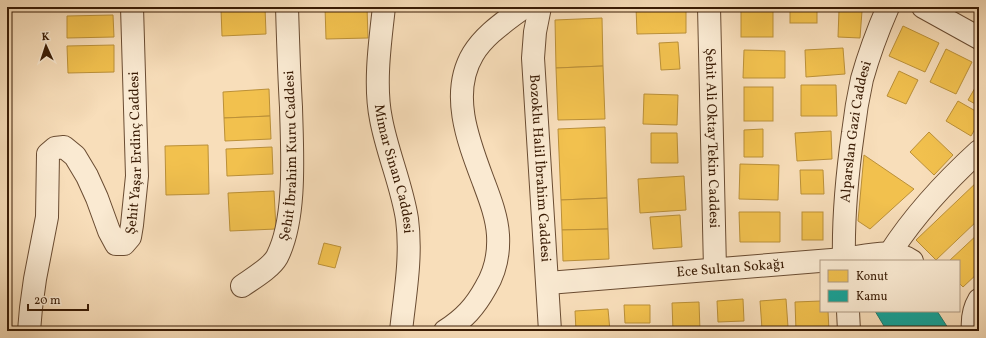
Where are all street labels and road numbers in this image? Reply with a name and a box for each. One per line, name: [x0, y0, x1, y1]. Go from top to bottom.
street label: Şehit Ali Oktay Tekin Caddesi: [700, 48, 724, 228]
street label: Alparslan Gazi Caddesi: [836, 58, 876, 203]
street label: Şehit İbrahim Kuru Caddesi: [274, 70, 302, 243]
street label: Şehit Yaşar Erdinç Caddesi: [121, 71, 147, 236]
street label: Bozoklu Halil İbrahim Caddesi: [525, 74, 555, 263]
street label: Mimar Sinan Caddesi: [369, 103, 418, 234]
street label: Ece Sultan Sokağı: [676, 254, 785, 282]

